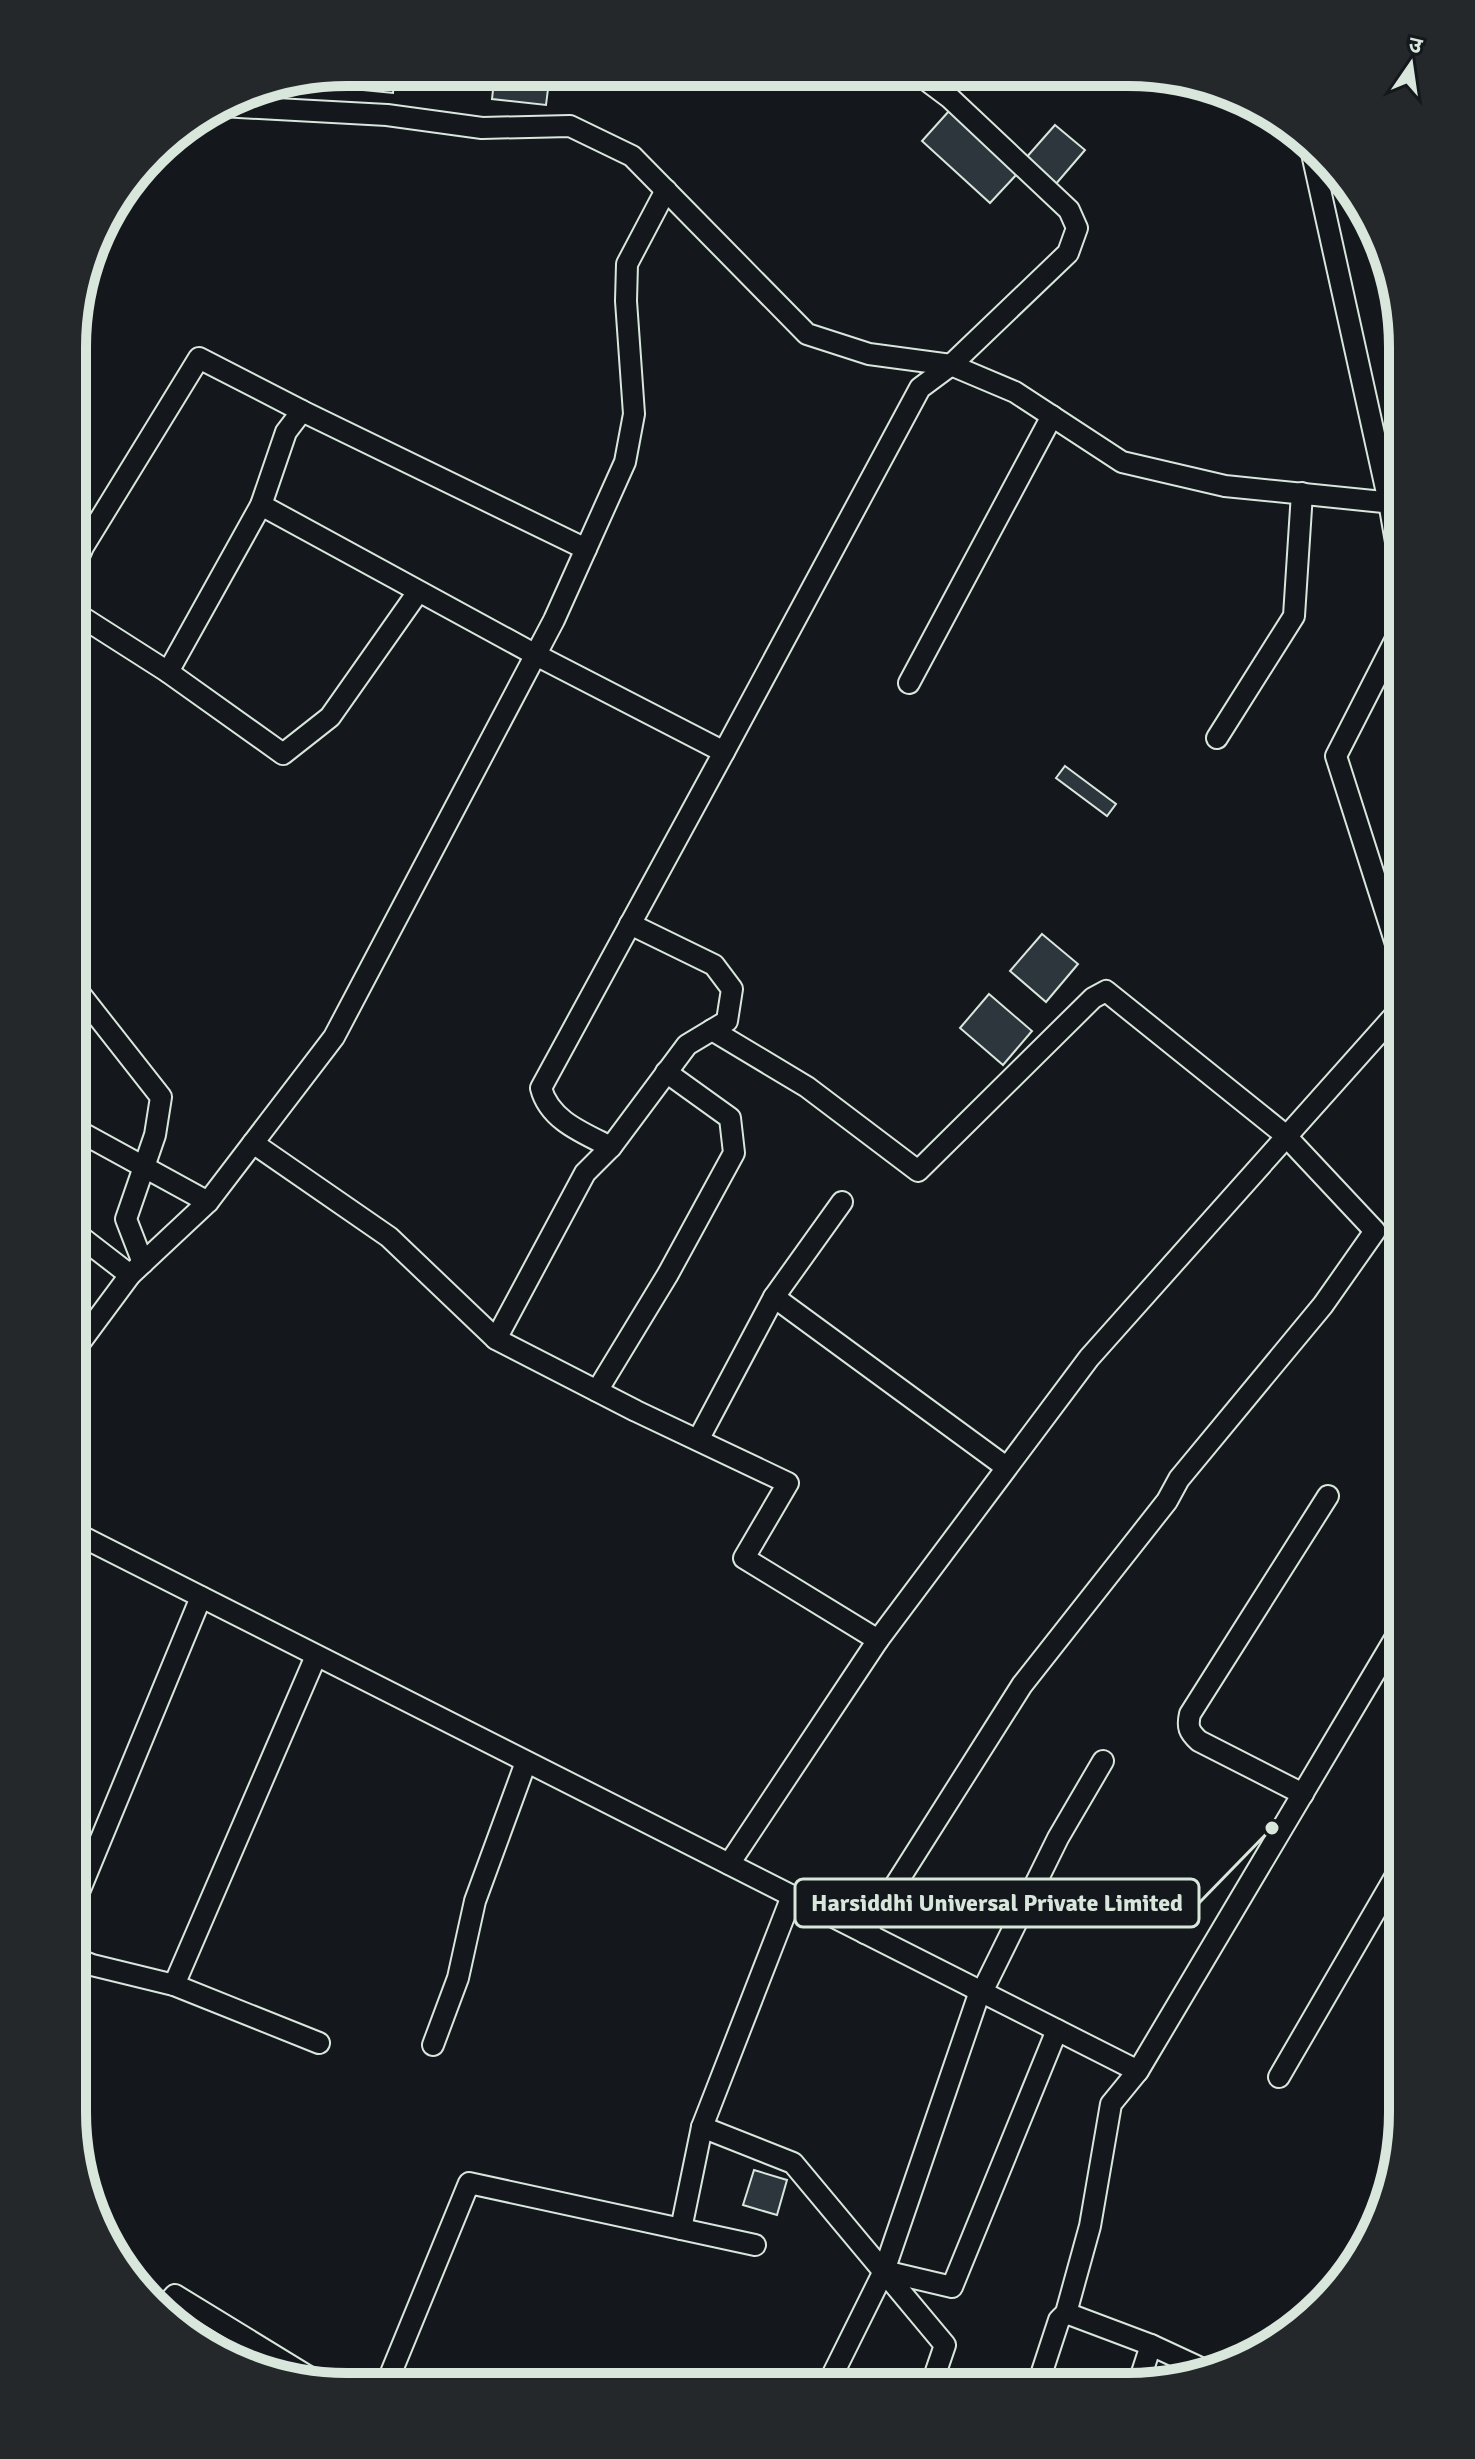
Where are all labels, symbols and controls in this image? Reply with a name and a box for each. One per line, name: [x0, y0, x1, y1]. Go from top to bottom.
north arrow: [1371, 24, 1451, 104]
text: उ: [1406, 30, 1426, 60]
callout: Harsiddhi Universal Private Limited: [795, 1879, 1199, 1927]
text: Harsiddhi Universal Private Limited: [811, 1888, 1183, 1918]

